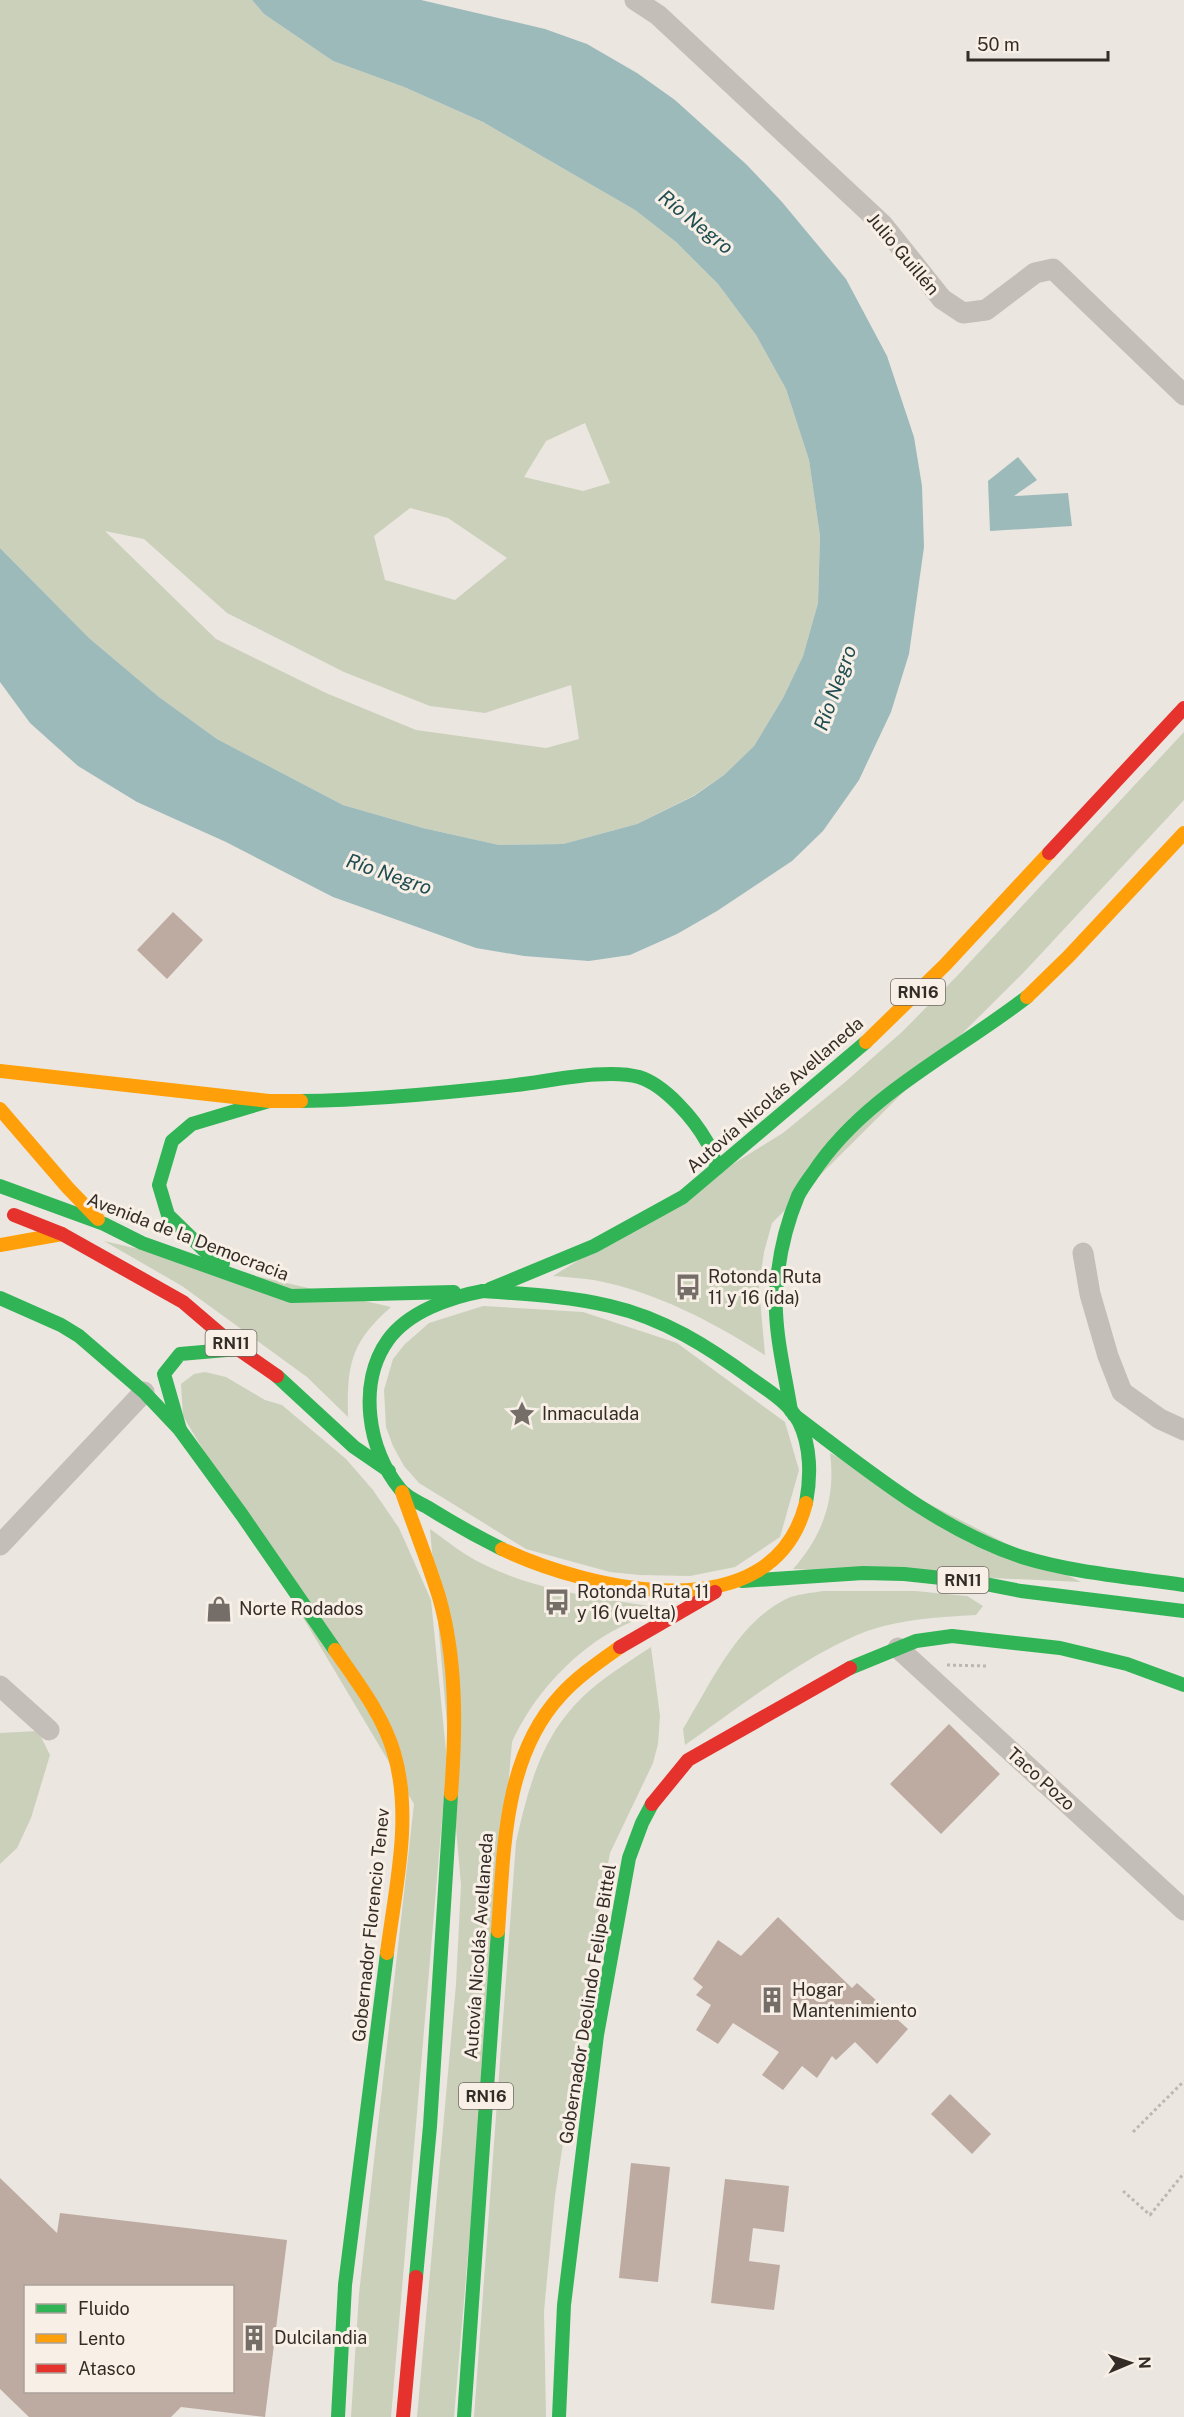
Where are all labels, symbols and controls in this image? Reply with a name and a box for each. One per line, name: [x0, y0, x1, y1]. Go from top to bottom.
scale bar: [968, 24, 1108, 62]
text: 50 m: [977, 34, 1020, 55]
water label: Río Negro: [654, 185, 738, 259]
street label: Julio Guillén: [863, 208, 944, 299]
water label: Río Negro: [809, 642, 862, 734]
water label: Río Negro: [343, 848, 435, 900]
road number: RN16: [891, 979, 945, 1005]
street label: Autovía Nicolás Avellaneda: [682, 1012, 867, 1177]
street label: Avenida de la Democracia: [84, 1188, 292, 1285]
place label: Rotonda Ruta 11 y 16 (ida): [708, 1266, 821, 1308]
bus stop icon: Rotonda Ruta 11 y 16 (ida): [673, 1272, 703, 1302]
road number: RN11: [206, 1330, 256, 1356]
place icon: Inmaculada: [507, 1399, 537, 1429]
place label: Inmaculada: [542, 1403, 639, 1424]
road number: RN11: [938, 1567, 988, 1593]
place label: Rotonda Ruta 11 y 16 (vuelta): [577, 1581, 709, 1623]
bus stop icon: Rotonda Ruta 11 y 16 (vuelta): [542, 1587, 572, 1617]
shop icon: Norte Rodados: [204, 1594, 234, 1624]
place label: Norte Rodados: [239, 1598, 363, 1619]
street label: Taco Pozo: [1003, 1743, 1079, 1814]
street label: Gobernador Florencio Tenev: [348, 1807, 393, 2043]
street label: Autovía Nicolás Avellaneda: [460, 1832, 497, 2060]
street label: Gobernador Deolindo Felipe Bittel: [555, 1862, 620, 2145]
place label: Hogar Mantenimiento: [792, 1979, 917, 2021]
building icon: Hogar Mantenimiento: [757, 1985, 787, 2015]
road number: RN16: [459, 2083, 513, 2109]
legend: [24, 2285, 234, 2393]
text: Fluido: [78, 2298, 130, 2319]
building icon: Dulcilandia: [239, 2323, 269, 2353]
place label: Dulcilandia: [274, 2327, 367, 2348]
text: Lento: [78, 2328, 125, 2349]
north arrow: [1100, 2333, 1160, 2393]
text: N: [1135, 2356, 1154, 2369]
text: Atasco: [78, 2358, 136, 2379]

